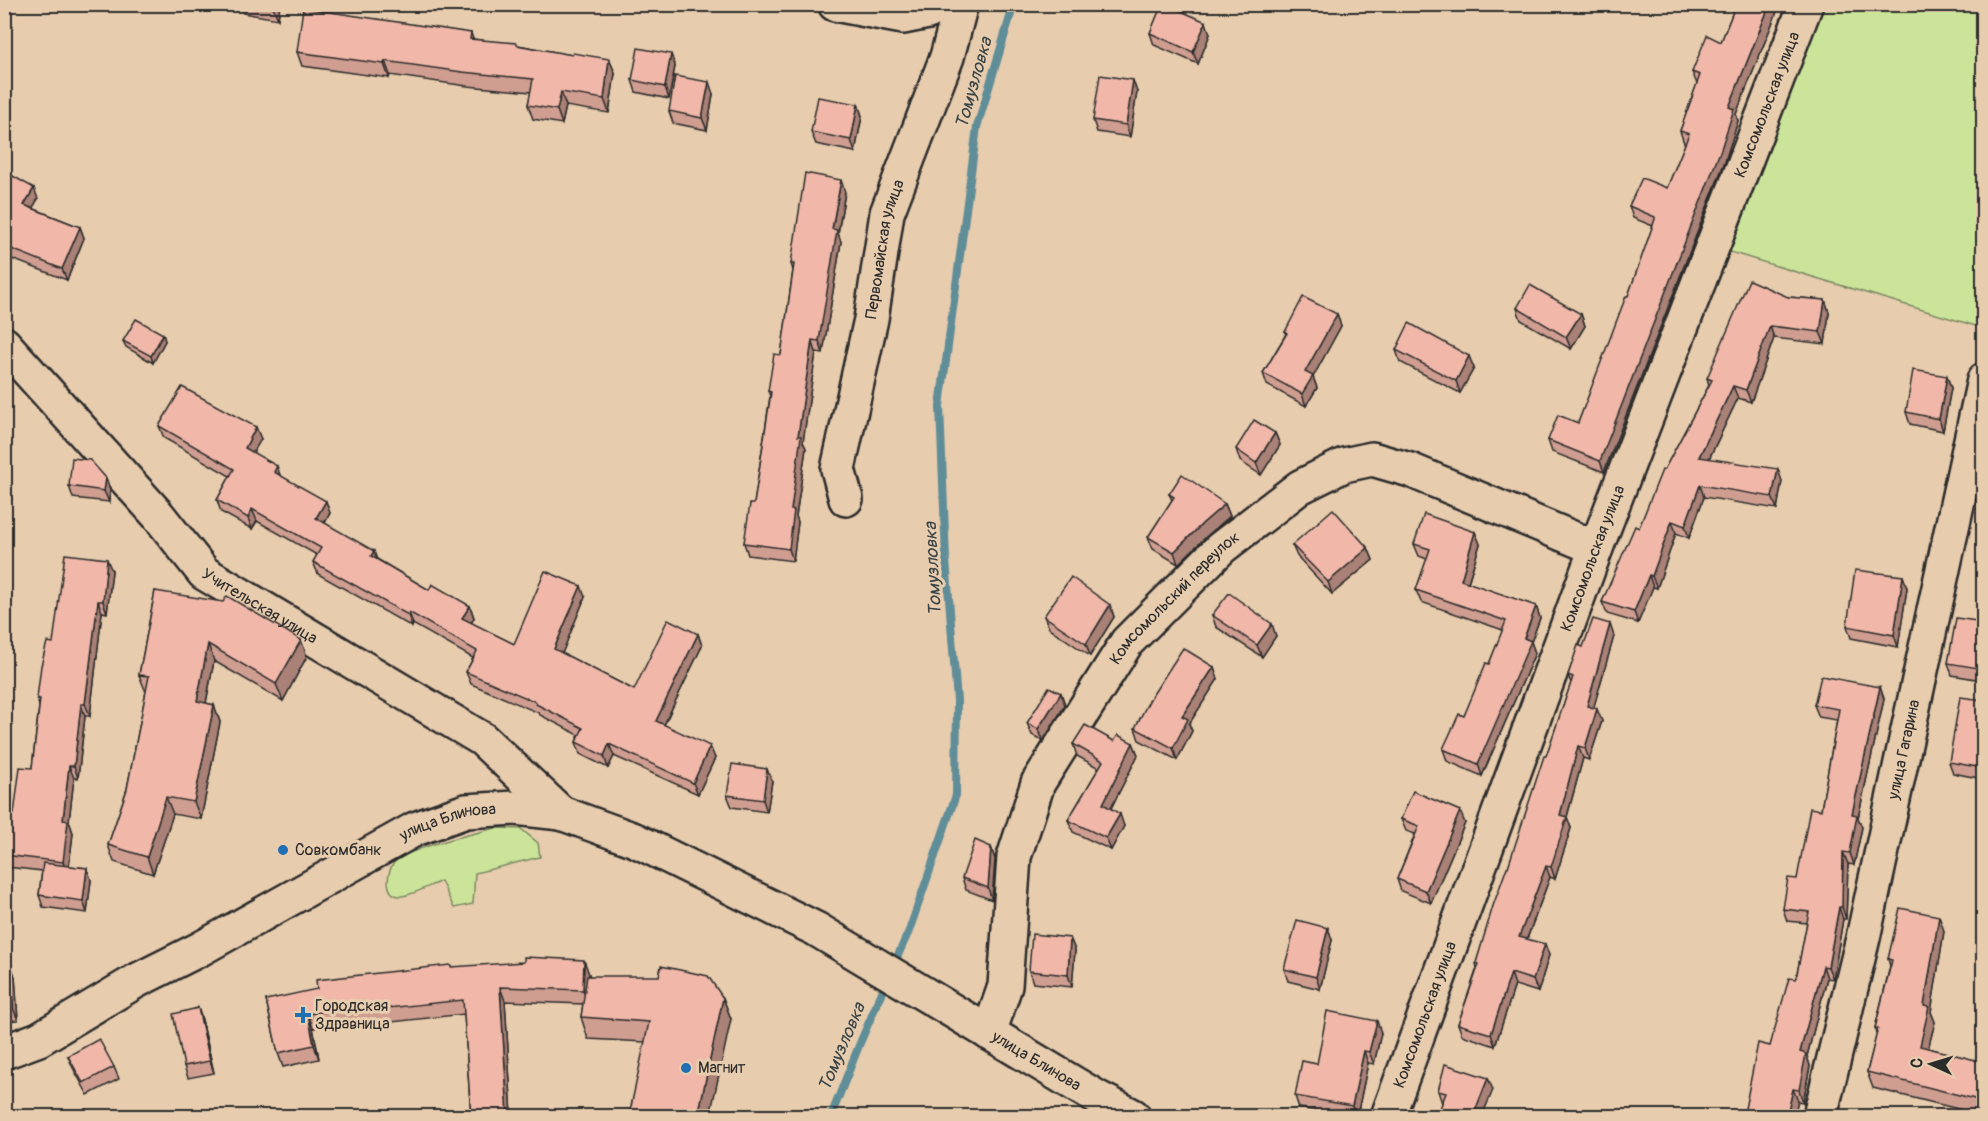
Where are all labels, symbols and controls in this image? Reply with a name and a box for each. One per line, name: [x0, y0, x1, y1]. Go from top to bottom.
street label: Комсомольская улица: [1730, 29, 1804, 181]
water label: Томузловка: [950, 33, 998, 131]
street label: Первомайская улица: [861, 177, 909, 320]
street label: Комсомольская улица: [1556, 482, 1629, 634]
water label: Томузловка: [919, 520, 947, 616]
street label: Комсомольский переулок: [1105, 527, 1244, 668]
street label: Учительская улица: [198, 564, 321, 648]
street label: улица Гагарина: [1883, 698, 1924, 802]
street label: улица Блинова: [395, 799, 497, 846]
place label: Совкомбанк: [295, 840, 382, 860]
marker: Совкомбанк: [276, 843, 290, 857]
street label: Комсомольская улица: [1389, 938, 1461, 1091]
place label: Городская Здравница: [315, 996, 390, 1034]
water label: Томузловка: [813, 998, 871, 1095]
marker: Городская Здравница: [296, 1008, 310, 1022]
street label: улица Блинова: [987, 1026, 1085, 1095]
north arrow: [1901, 1034, 1961, 1094]
text: С: [1907, 1057, 1927, 1069]
place label: Магнит: [698, 1058, 746, 1078]
marker: Магнит: [679, 1061, 693, 1075]

